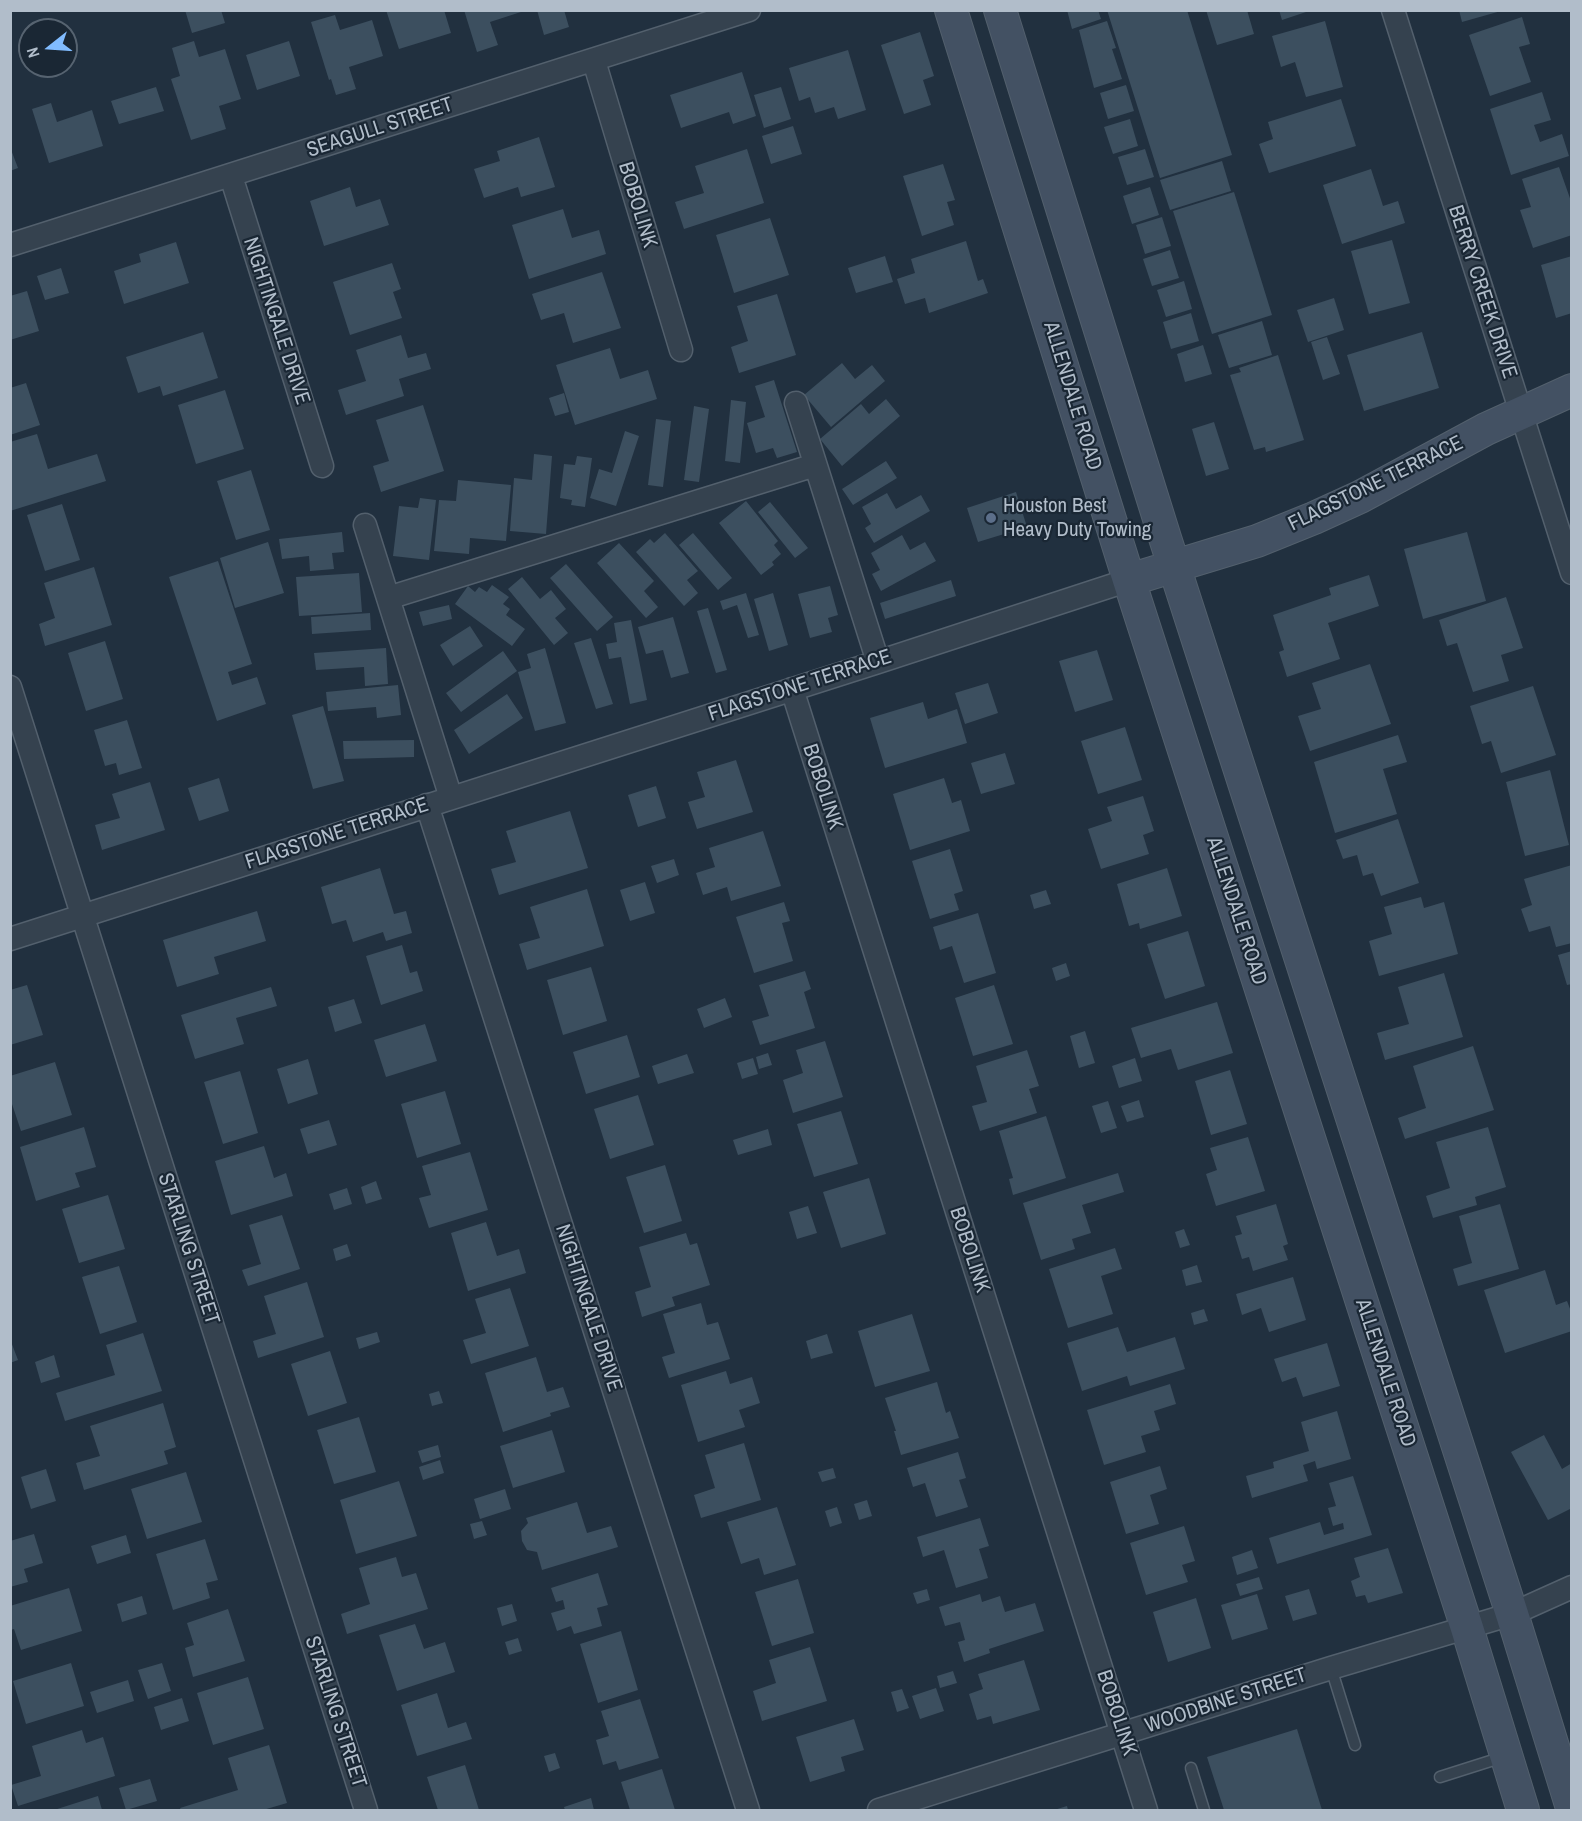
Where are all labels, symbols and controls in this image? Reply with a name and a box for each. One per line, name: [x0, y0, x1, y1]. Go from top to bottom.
north arrow: [18, 18, 78, 78]
text: N: [21, 45, 45, 60]
street label: SEAGULL STREET: [304, 93, 456, 163]
street label: BOBOLINK: [612, 159, 662, 251]
street label: BERRY CREEK DRIVE: [1442, 202, 1522, 382]
street label: NIGHTINGALE DRIVE: [237, 234, 315, 408]
street label: ALLENDALE ROAD: [1037, 319, 1107, 473]
street label: FLAGSTONE TERRACE: [1285, 431, 1467, 537]
place label: Houston Best Heavy Duty Towing: [1003, 493, 1151, 543]
marker: Houston Best Heavy Duty Towing: [984, 511, 998, 525]
street label: FLAGSTONE TERRACE: [705, 644, 895, 728]
street label: BOBOLINK: [796, 741, 848, 833]
street label: FLAGSTONE TERRACE: [242, 792, 432, 876]
street label: ALLENDALE ROAD: [1200, 834, 1272, 988]
street label: STARLING STREET: [152, 1170, 224, 1328]
street label: BOBOLINK: [943, 1204, 995, 1296]
street label: NIGHTINGALE DRIVE: [549, 1221, 627, 1395]
street label: ALLENDALE ROAD: [1349, 1296, 1421, 1450]
street label: STARLING STREET: [299, 1633, 371, 1791]
street label: WOODBINE STREET: [1142, 1663, 1310, 1739]
street label: BOBOLINK: [1090, 1667, 1142, 1759]

